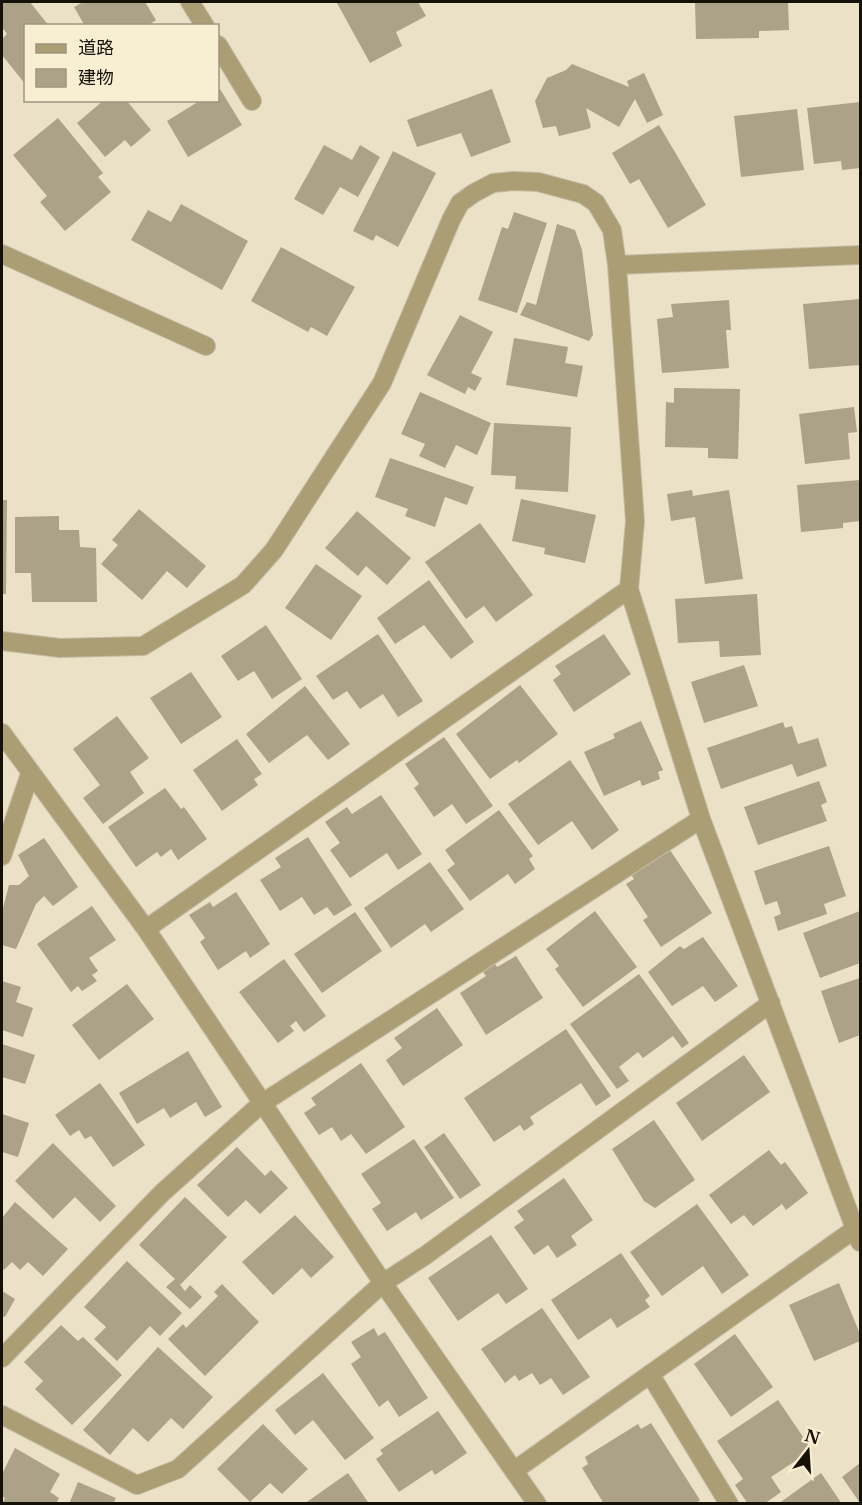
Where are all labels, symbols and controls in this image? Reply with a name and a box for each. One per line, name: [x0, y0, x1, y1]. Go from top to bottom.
legend: [24, 24, 219, 102]
text: 道路: [78, 37, 114, 59]
text: 建物: [78, 67, 114, 89]
north arrow: [778, 1421, 838, 1481]
text: N: [802, 1425, 823, 1448]

